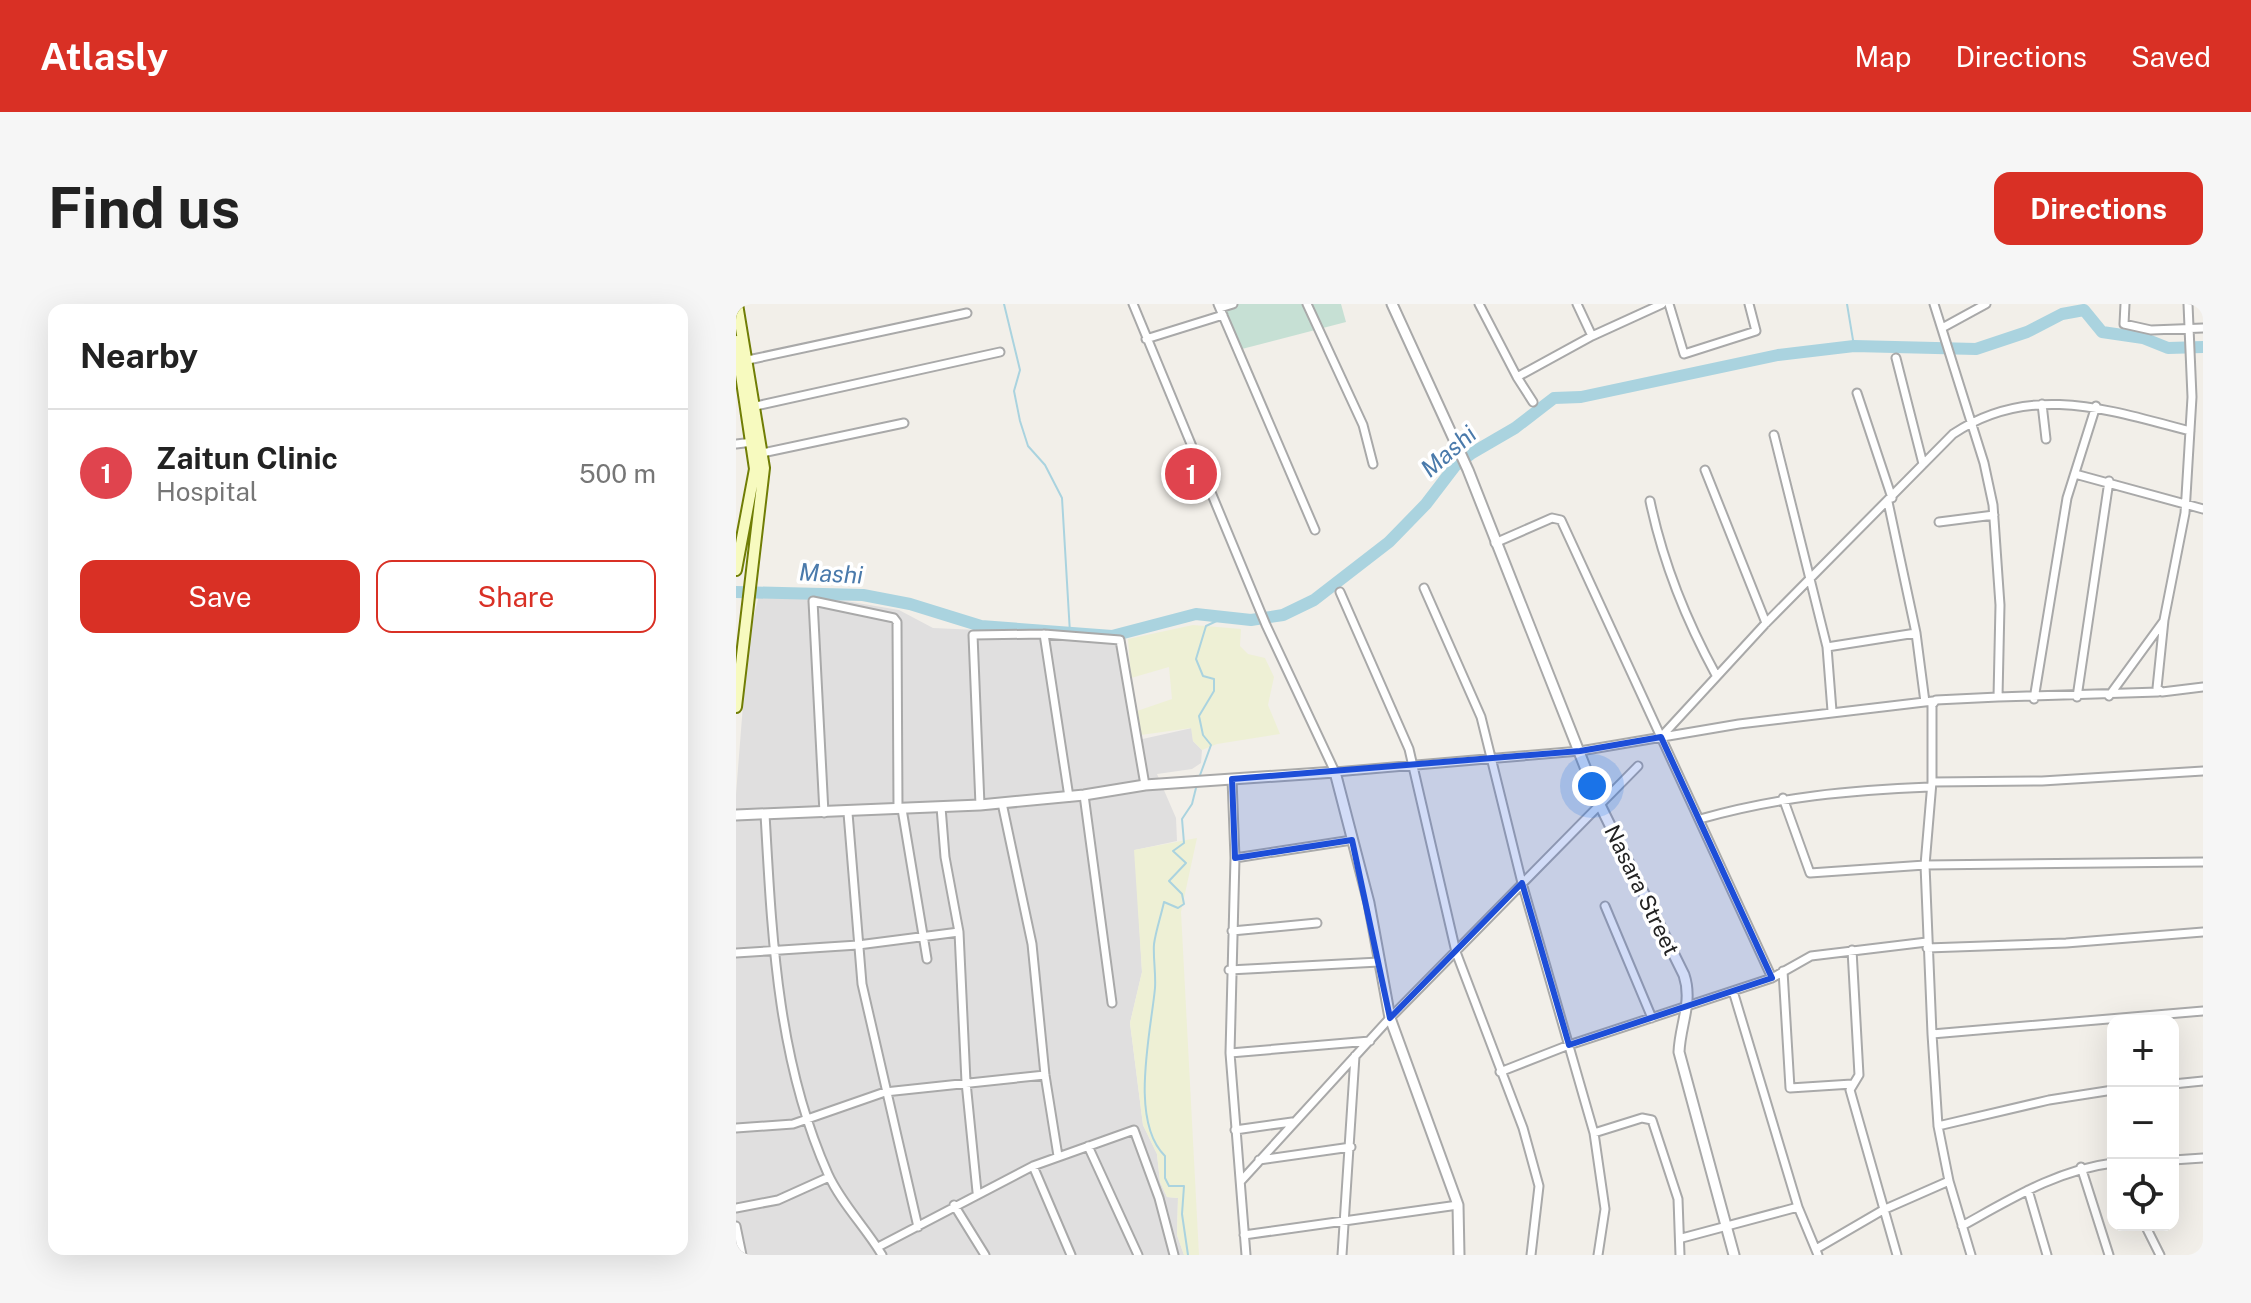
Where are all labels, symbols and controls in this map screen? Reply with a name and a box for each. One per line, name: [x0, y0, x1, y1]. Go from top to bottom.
text: Atlasly: [40, 34, 168, 79]
text: Map: [1855, 40, 1911, 73]
text: Directions: [1955, 40, 2087, 73]
text: Saved: [2131, 40, 2211, 73]
button: Directions: [1994, 172, 2203, 245]
text: Find us: [48, 175, 240, 241]
text: Nearby: [80, 336, 198, 376]
water label: Mashi: [1415, 419, 1481, 483]
text: Zaitun Clinic: [156, 440, 338, 476]
pin: 1: [1165, 444, 1217, 504]
text: 1: [100, 458, 112, 489]
text: 500 m: [579, 458, 656, 489]
text: Hospital: [156, 476, 258, 507]
water label: Mashi: [798, 557, 864, 589]
button: Save: [80, 560, 360, 633]
button: Share: [376, 560, 656, 633]
your location: [1572, 766, 1612, 806]
street label: Nasara Street: [1599, 821, 1685, 959]
map controls: [2107, 1015, 2179, 1231]
button: +: [2107, 1015, 2179, 1087]
button: −: [2107, 1087, 2179, 1159]
button: locate: [2107, 1159, 2179, 1231]

